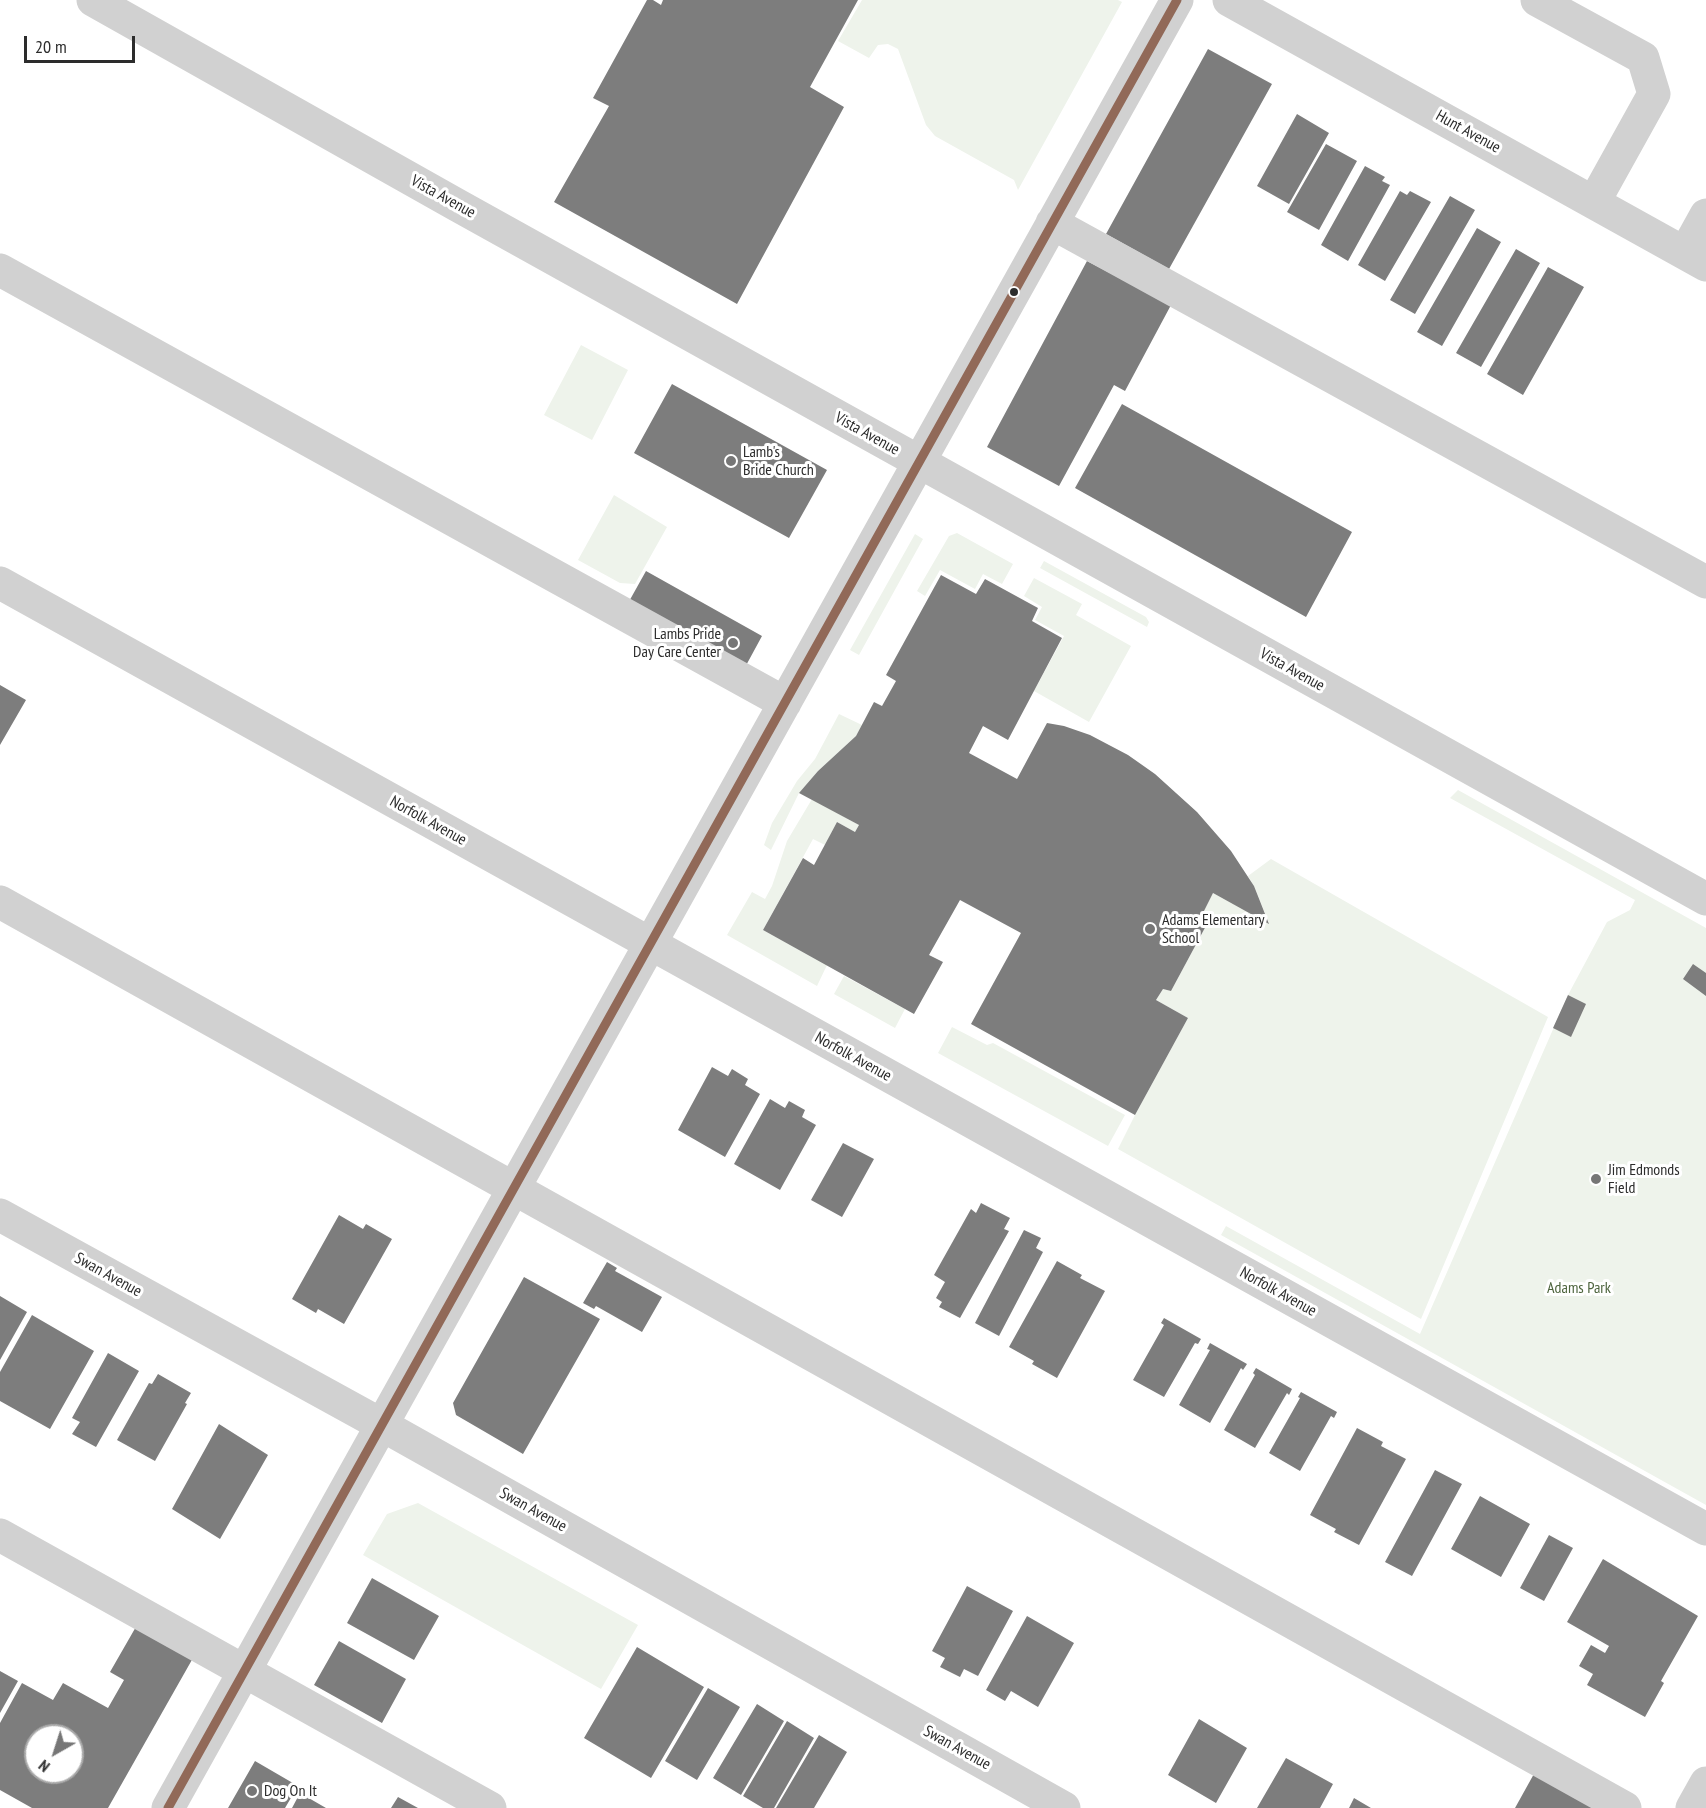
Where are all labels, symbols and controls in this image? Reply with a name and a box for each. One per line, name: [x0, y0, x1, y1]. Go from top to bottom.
scale bar: [27, 24, 138, 62]
text: 20 m: [35, 35, 67, 58]
street label: Hunt Avenue: [1432, 106, 1504, 158]
street label: Vista Avenue: [407, 171, 479, 223]
unlabelled marker: [1008, 286, 1020, 298]
street label: Vista Avenue: [831, 408, 903, 460]
place label: Lamb's Bride Church: [743, 442, 814, 480]
marker: Lamb's Bride Church: [724, 454, 738, 468]
place label: Lambs Pride Day Care Center: [633, 624, 721, 662]
marker: Lambs Pride Day Care Center: [726, 636, 740, 650]
street label: Vista Avenue: [1256, 644, 1328, 696]
street label: Norfolk Avenue: [386, 792, 470, 850]
place label: Adams Elementary School: [1162, 910, 1265, 948]
marker: Adams Elementary School: [1143, 922, 1157, 936]
street label: Norfolk Avenue: [811, 1028, 895, 1086]
place label: Jim Edmonds Field: [1608, 1160, 1680, 1198]
marker: Jim Edmonds Field: [1589, 1172, 1603, 1186]
street label: Swan Avenue: [71, 1249, 145, 1301]
street label: Norfolk Avenue: [1236, 1263, 1320, 1321]
park label: Adams Park: [1547, 1278, 1611, 1298]
street label: Swan Avenue: [496, 1484, 570, 1536]
street label: Swan Avenue: [920, 1722, 994, 1774]
north arrow: [24, 1724, 84, 1784]
text: N: [34, 1756, 54, 1777]
place label: Dog On It: [264, 1781, 317, 1801]
marker: Dog On It: [245, 1784, 259, 1798]

